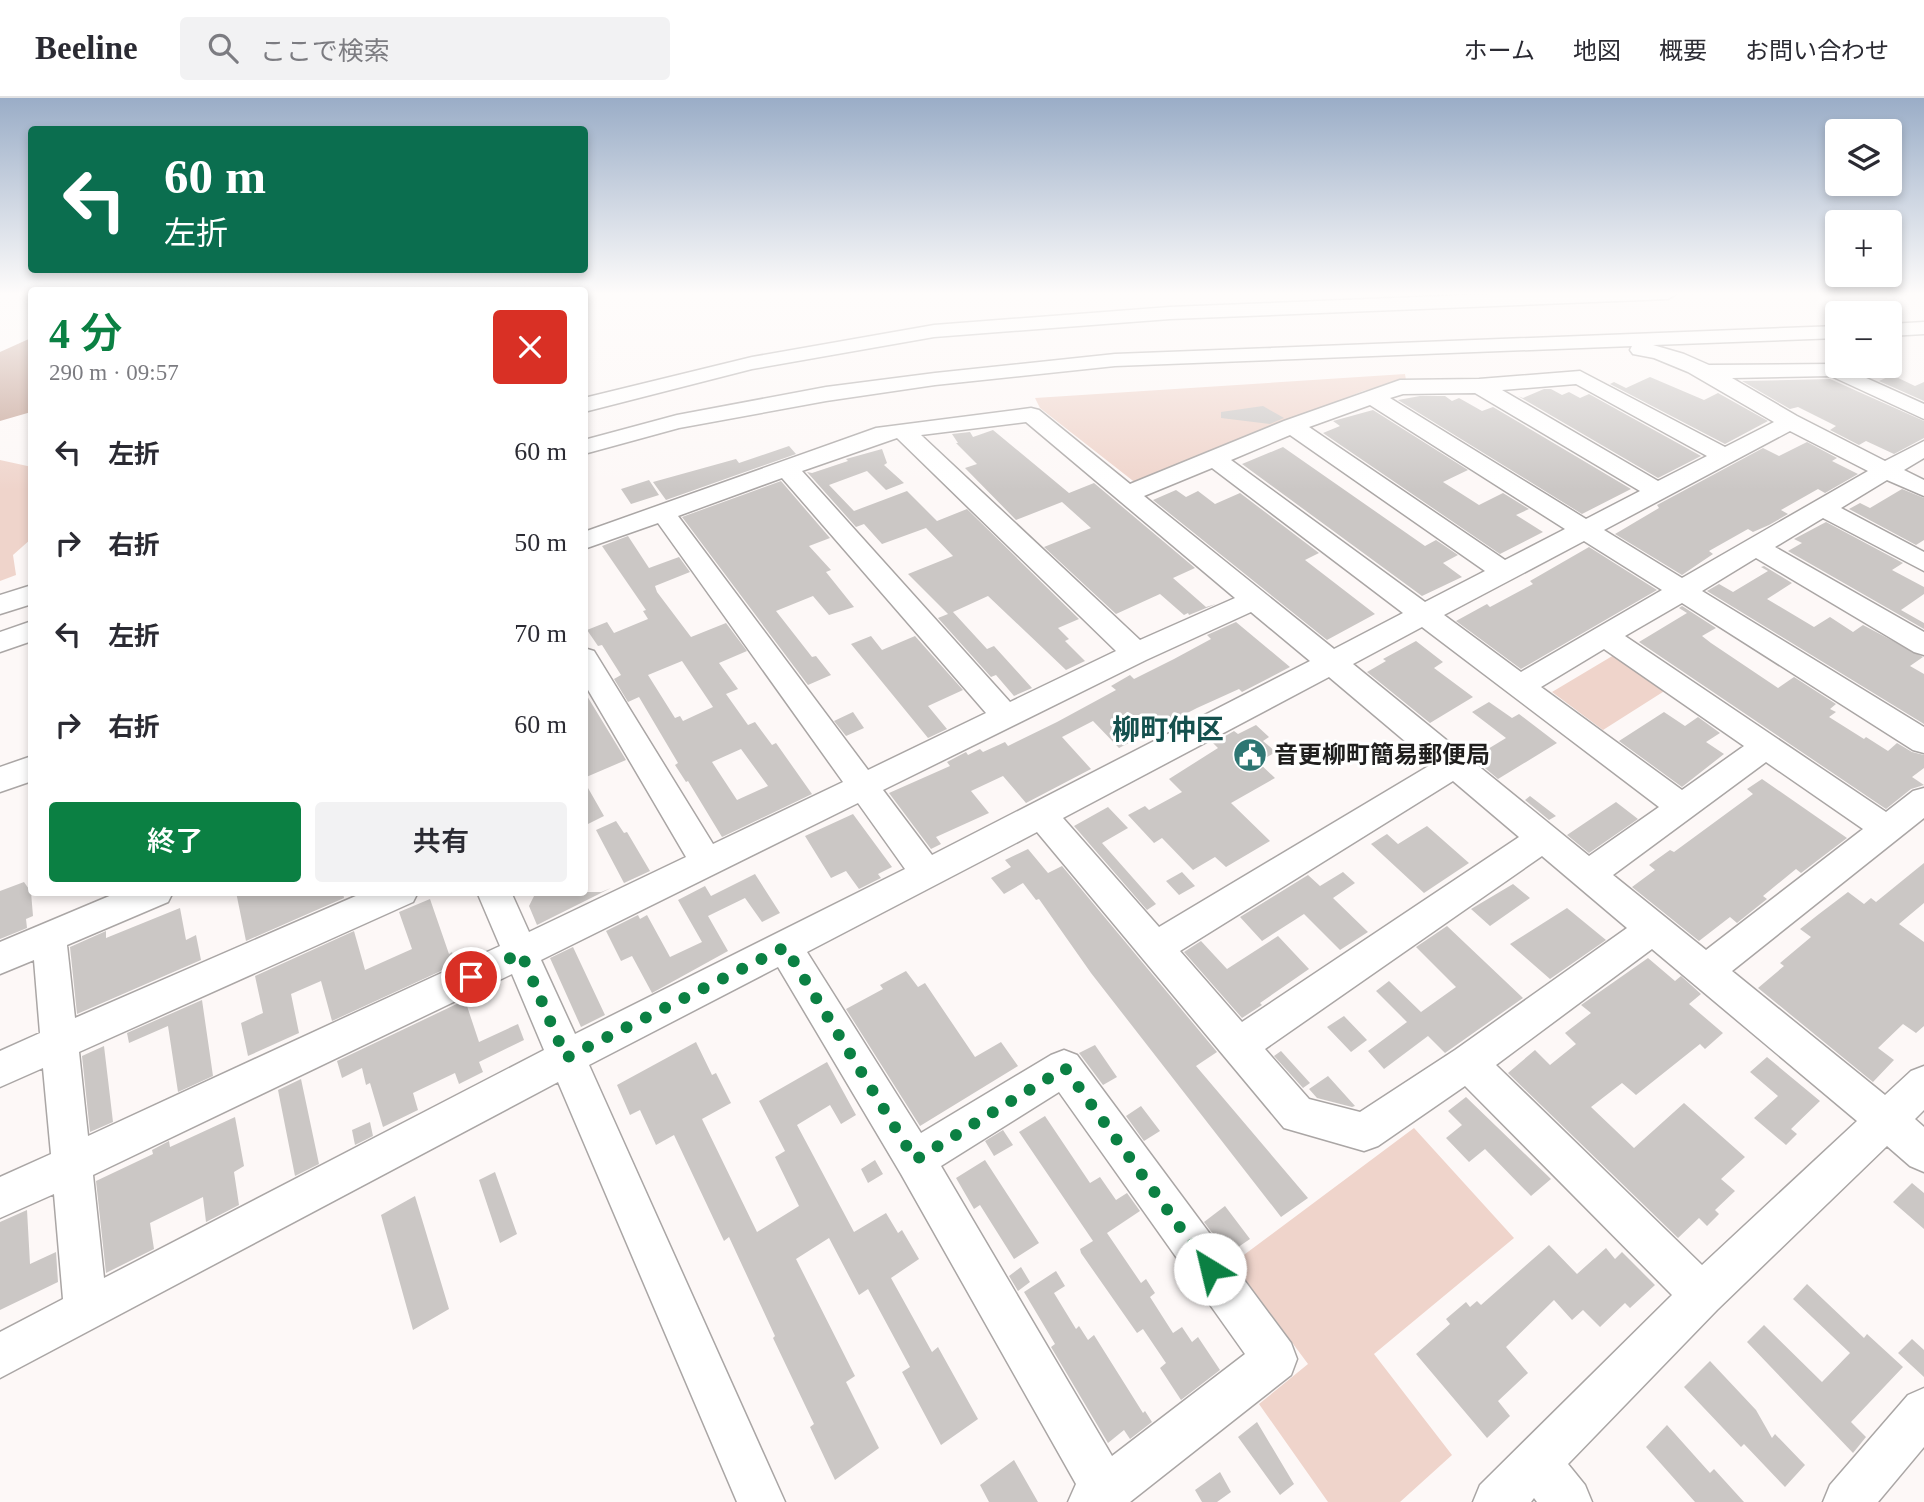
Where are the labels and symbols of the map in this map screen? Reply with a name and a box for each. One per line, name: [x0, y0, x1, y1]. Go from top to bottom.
district label: 柳町仲区: [1112, 714, 1224, 745]
public building icon: 音更柳町簡易郵便局: [1231, 736, 1269, 774]
place label: 音更柳町簡易郵便局: [1274, 742, 1490, 768]
pin: [441, 947, 501, 1007]
position arrow: [1173, 1232, 1247, 1306]

